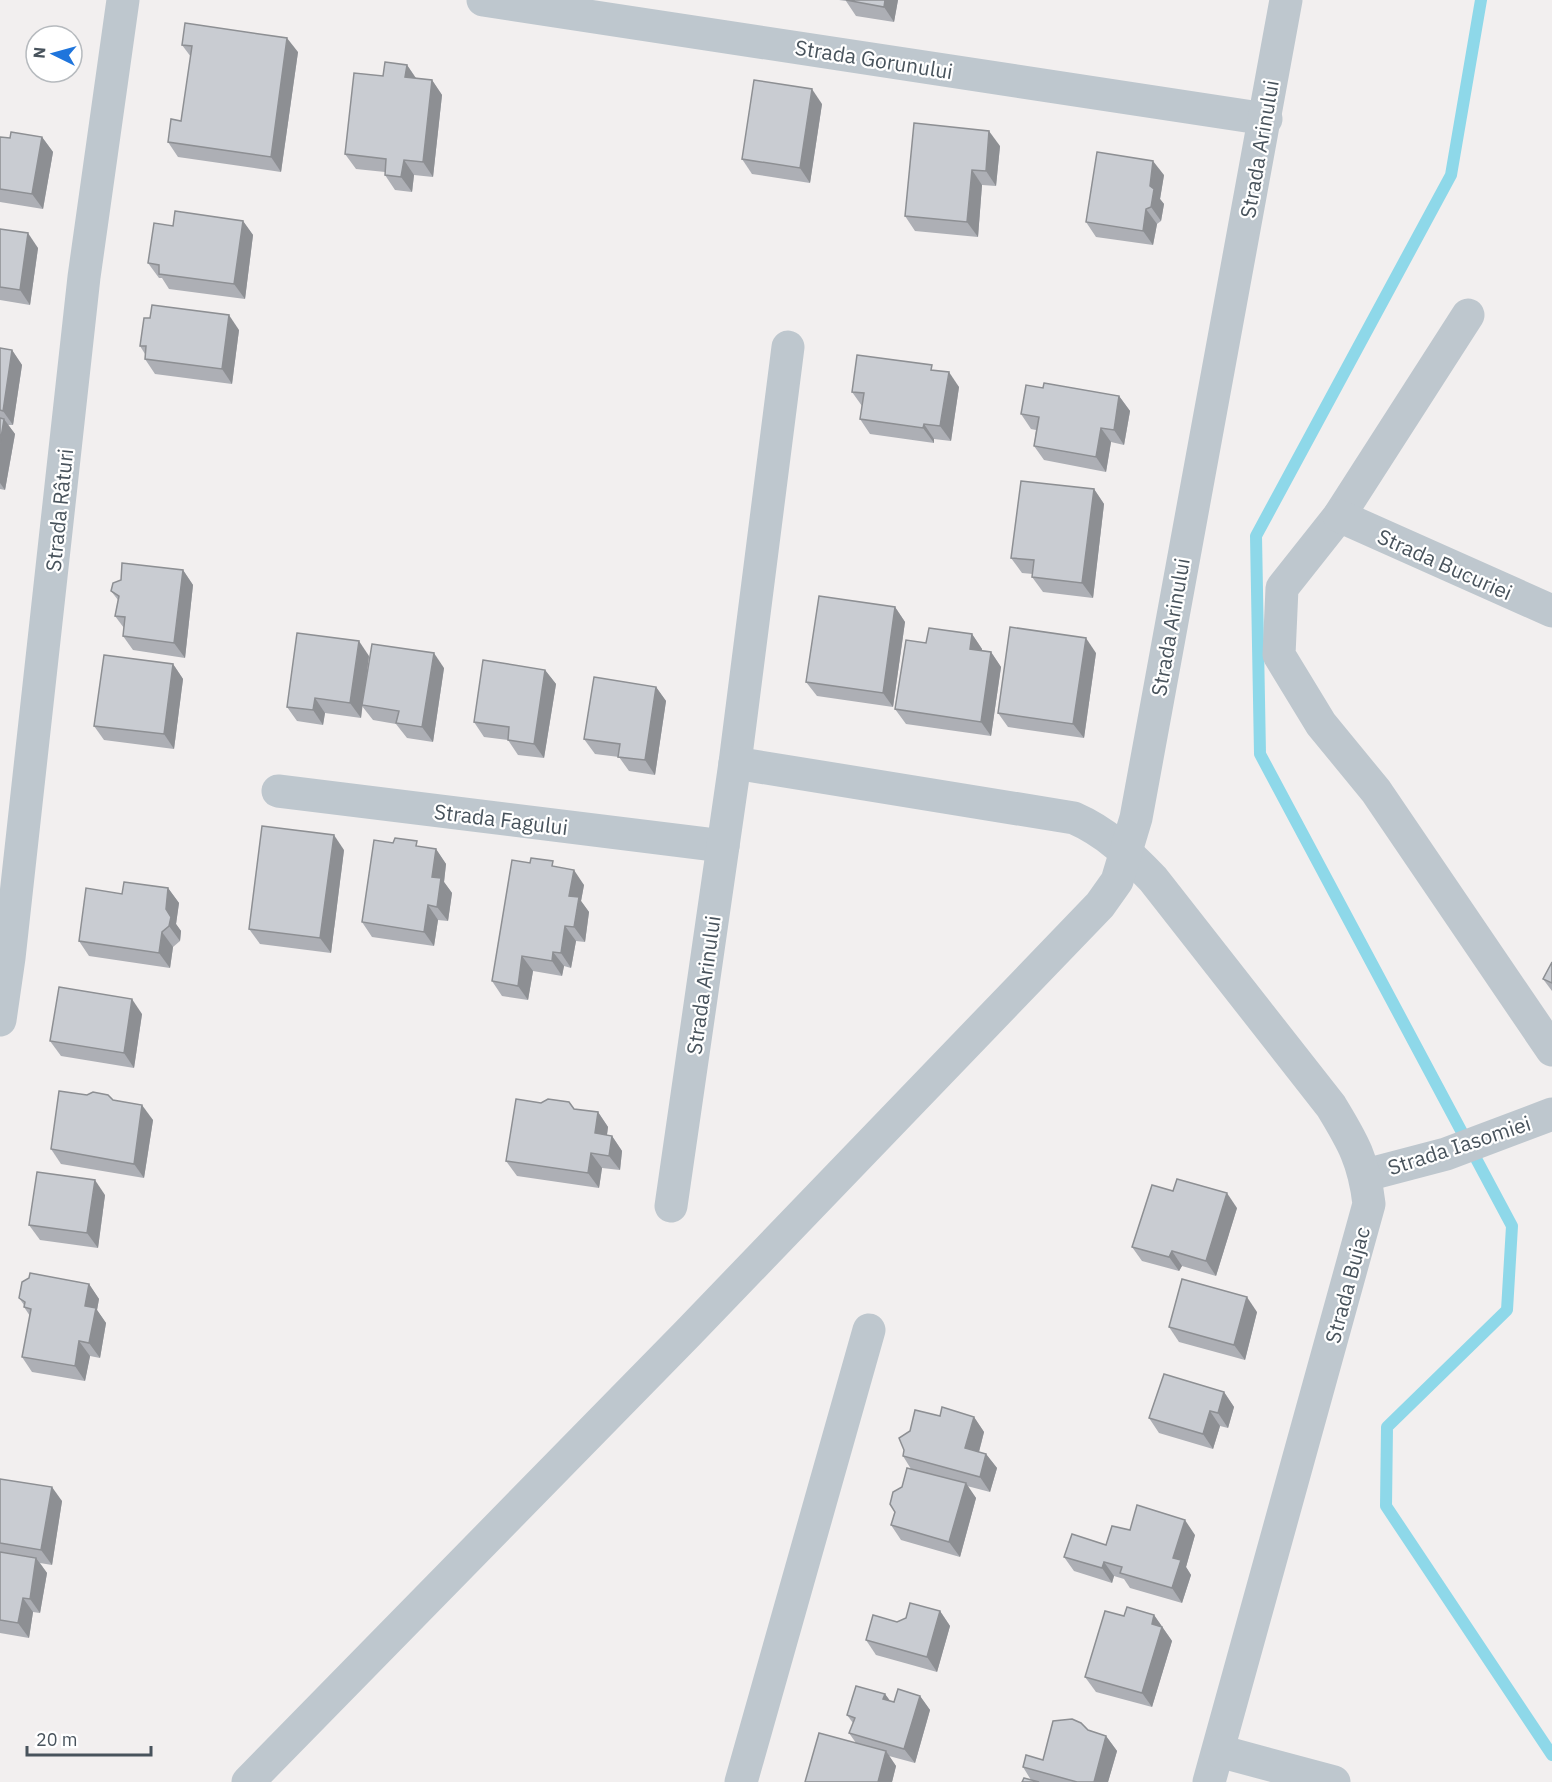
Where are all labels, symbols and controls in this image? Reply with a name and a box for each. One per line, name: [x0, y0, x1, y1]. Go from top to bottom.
north arrow: [24, 24, 84, 84]
street label: Strada Gorunului: [793, 33, 955, 85]
text: N: [29, 46, 50, 59]
street label: Strada Arinului: [1233, 78, 1285, 220]
street label: Strada Râturi: [39, 447, 79, 573]
street label: Strada Bucuriei: [1373, 522, 1517, 606]
street label: Strada Arinului: [1144, 556, 1196, 698]
street label: Strada Fagului: [432, 797, 570, 841]
street label: Strada Arinului: [679, 914, 727, 1056]
street label: Strada Iasomiei: [1384, 1109, 1534, 1181]
street label: Strada Bujac: [1318, 1224, 1376, 1346]
scale bar: [27, 1719, 152, 1757]
text: 20 m: [36, 1728, 78, 1751]

